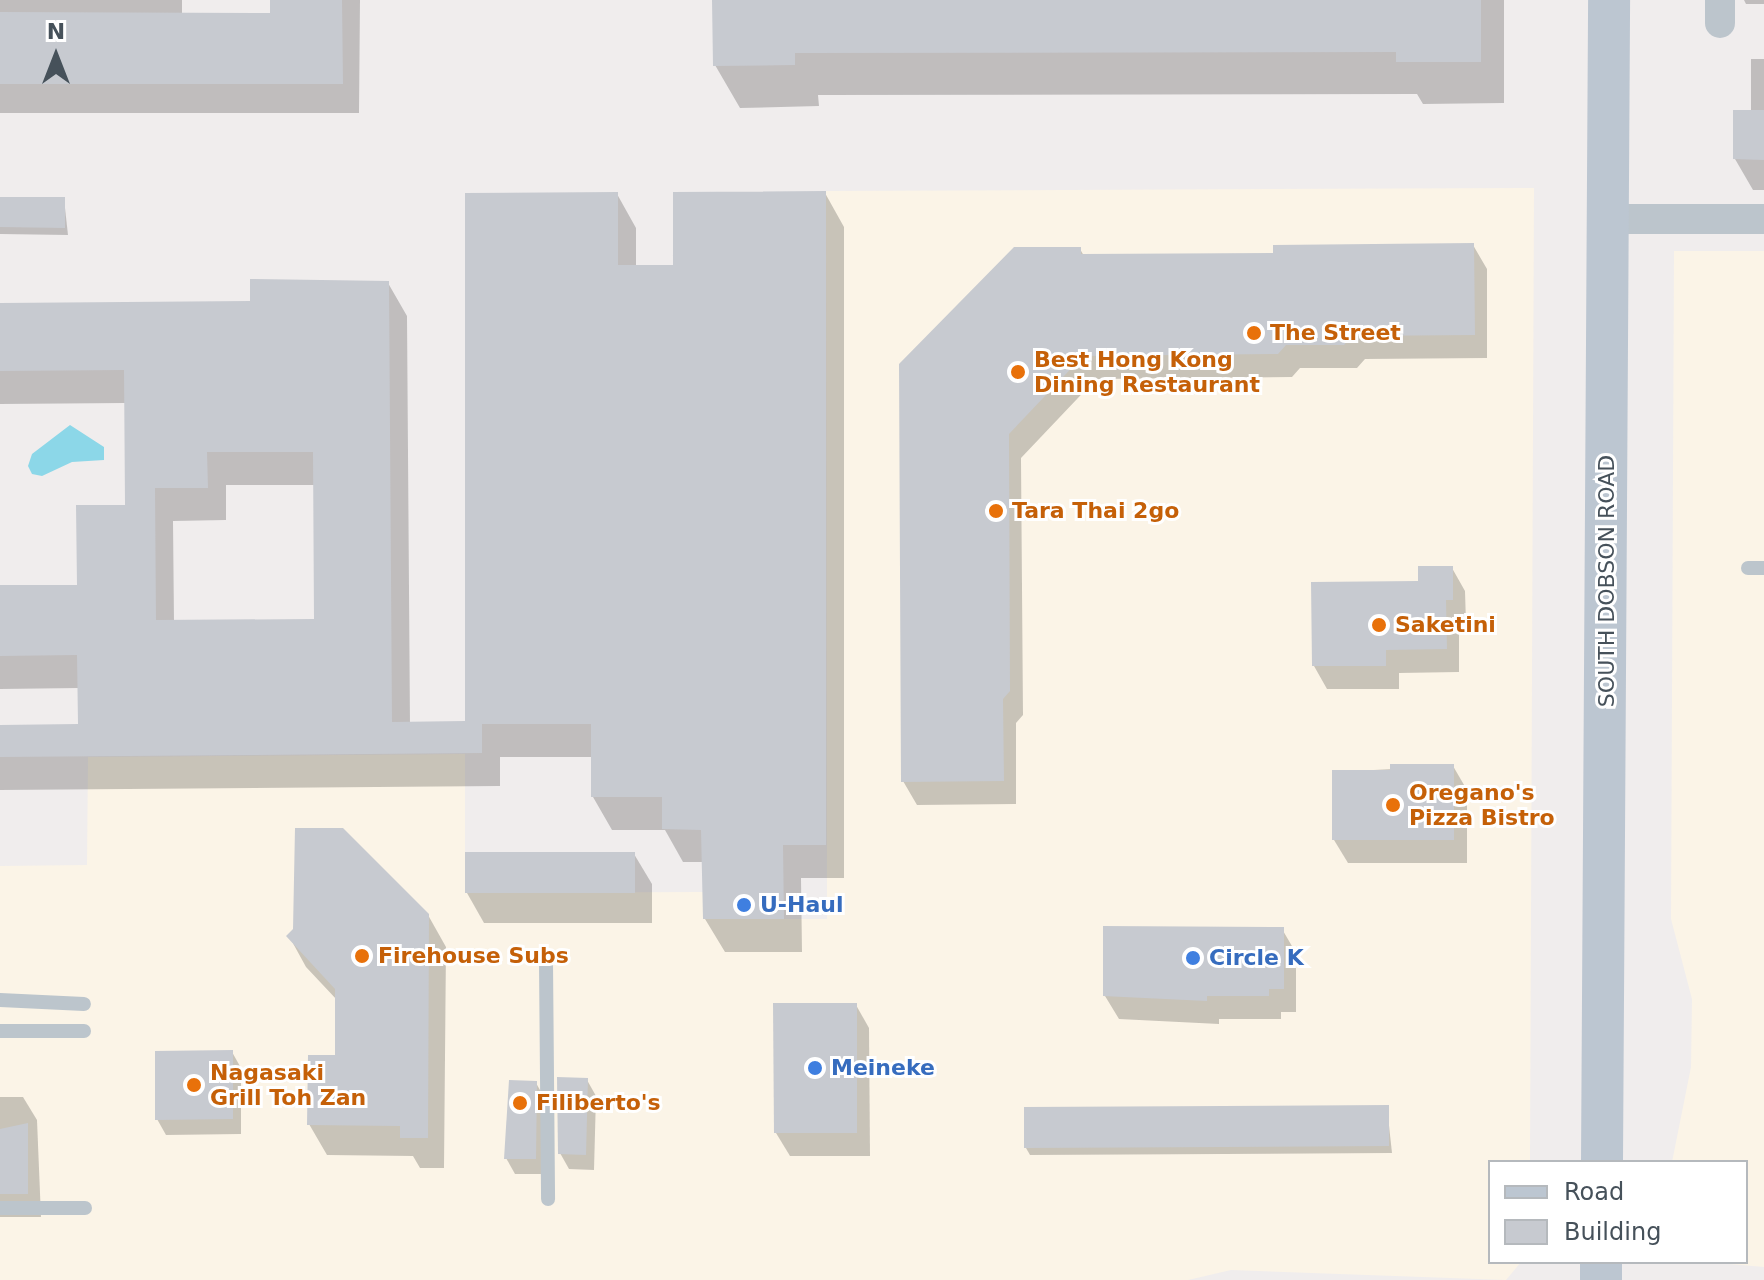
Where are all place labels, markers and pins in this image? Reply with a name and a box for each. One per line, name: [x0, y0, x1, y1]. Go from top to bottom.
place label: The Street: [1270, 320, 1401, 346]
marker: The Street: [1245, 324, 1263, 342]
place label: Best Hong Kong Dining Restaurant: [1034, 346, 1260, 398]
marker: Best Hong Kong Dining Restaurant: [1009, 363, 1027, 381]
place label: Tara Thai 2go: [1012, 498, 1179, 524]
marker: Tara Thai 2go: [987, 502, 1005, 520]
place label: Saketini: [1395, 612, 1496, 638]
marker: Saketini: [1370, 616, 1388, 634]
place label: Oregano's Pizza Bistro: [1409, 779, 1555, 830]
marker: Oregano's Pizza Bistro: [1384, 796, 1402, 814]
place label: U-Haul: [760, 892, 843, 918]
marker: U-Haul: [735, 896, 753, 914]
place label: Firehouse Subs: [378, 943, 569, 969]
place label: Circle K: [1209, 945, 1304, 971]
marker: Firehouse Subs: [353, 947, 371, 965]
marker: Circle K: [1184, 949, 1202, 967]
place label: Meineke: [831, 1055, 935, 1081]
place label: Nagasaki Grill Toh Zan: [210, 1059, 366, 1110]
marker: Meineke: [806, 1059, 824, 1077]
marker: Nagasaki Grill Toh Zan: [185, 1076, 203, 1094]
place label: Filiberto's: [536, 1090, 661, 1116]
marker: Filiberto's: [511, 1094, 529, 1112]

